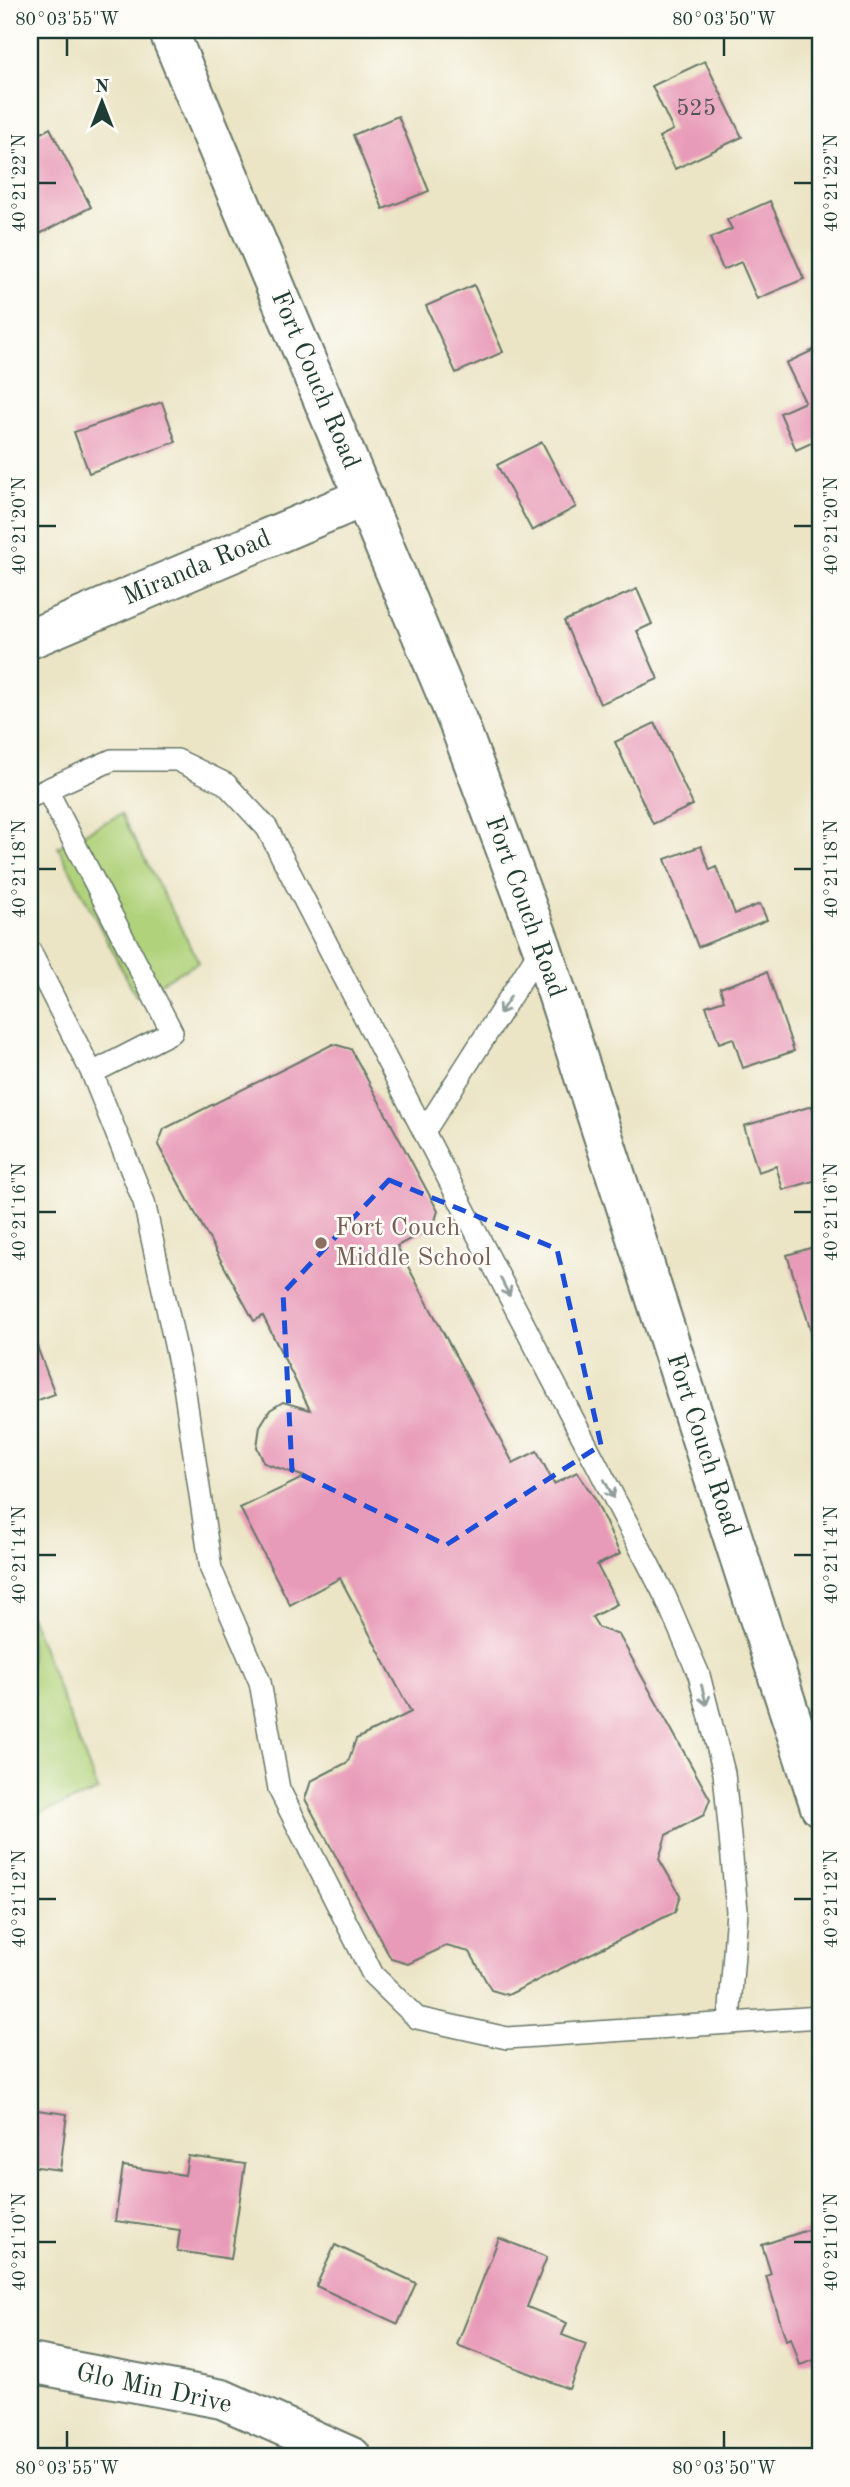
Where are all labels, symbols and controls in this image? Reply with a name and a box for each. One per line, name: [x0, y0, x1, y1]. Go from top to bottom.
text: 80°03'55"W: [15, 11, 119, 29]
text: 80°03'50"W: [672, 11, 776, 29]
north arrow: [66, 66, 136, 136]
text: N: [95, 78, 110, 97]
house number: 525: [676, 97, 716, 120]
text: 40°21'22"N: [11, 134, 29, 232]
text: 40°21'22"N: [823, 134, 841, 232]
street label: Fort Couch Road: [266, 287, 364, 473]
text: 40°21'20"N: [11, 477, 29, 575]
text: 40°21'20"N: [823, 477, 841, 575]
street label: Miranda Road: [119, 525, 275, 611]
street label: Fort Couch Road: [480, 813, 570, 1001]
text: 40°21'18"N: [11, 820, 29, 918]
text: 40°21'18"N: [823, 820, 841, 918]
one-way arrow: [498, 994, 512, 1014]
text: 40°21'16"N: [11, 1163, 29, 1261]
text: 40°21'16"N: [823, 1163, 841, 1261]
place label: Fort Couch Middle School: [335, 1215, 492, 1271]
marker: Fort Couch Middle School: [313, 1235, 329, 1251]
one-way arrow: [498, 1276, 512, 1297]
street label: Fort Couch Road: [661, 1350, 745, 1540]
one-way arrow: [603, 1478, 617, 1499]
text: 40°21'14"N: [11, 1506, 29, 1604]
text: 40°21'14"N: [823, 1506, 841, 1604]
one-way arrow: [698, 1683, 711, 1706]
text: 40°21'12"N: [11, 1850, 29, 1948]
text: 40°21'12"N: [823, 1850, 841, 1948]
text: 40°21'10"N: [11, 2193, 29, 2291]
text: 40°21'10"N: [823, 2193, 841, 2291]
street label: Glo Min Drive: [74, 2360, 234, 2418]
text: 80°03'55"W: [15, 2460, 119, 2478]
text: 80°03'50"W: [672, 2460, 776, 2478]

